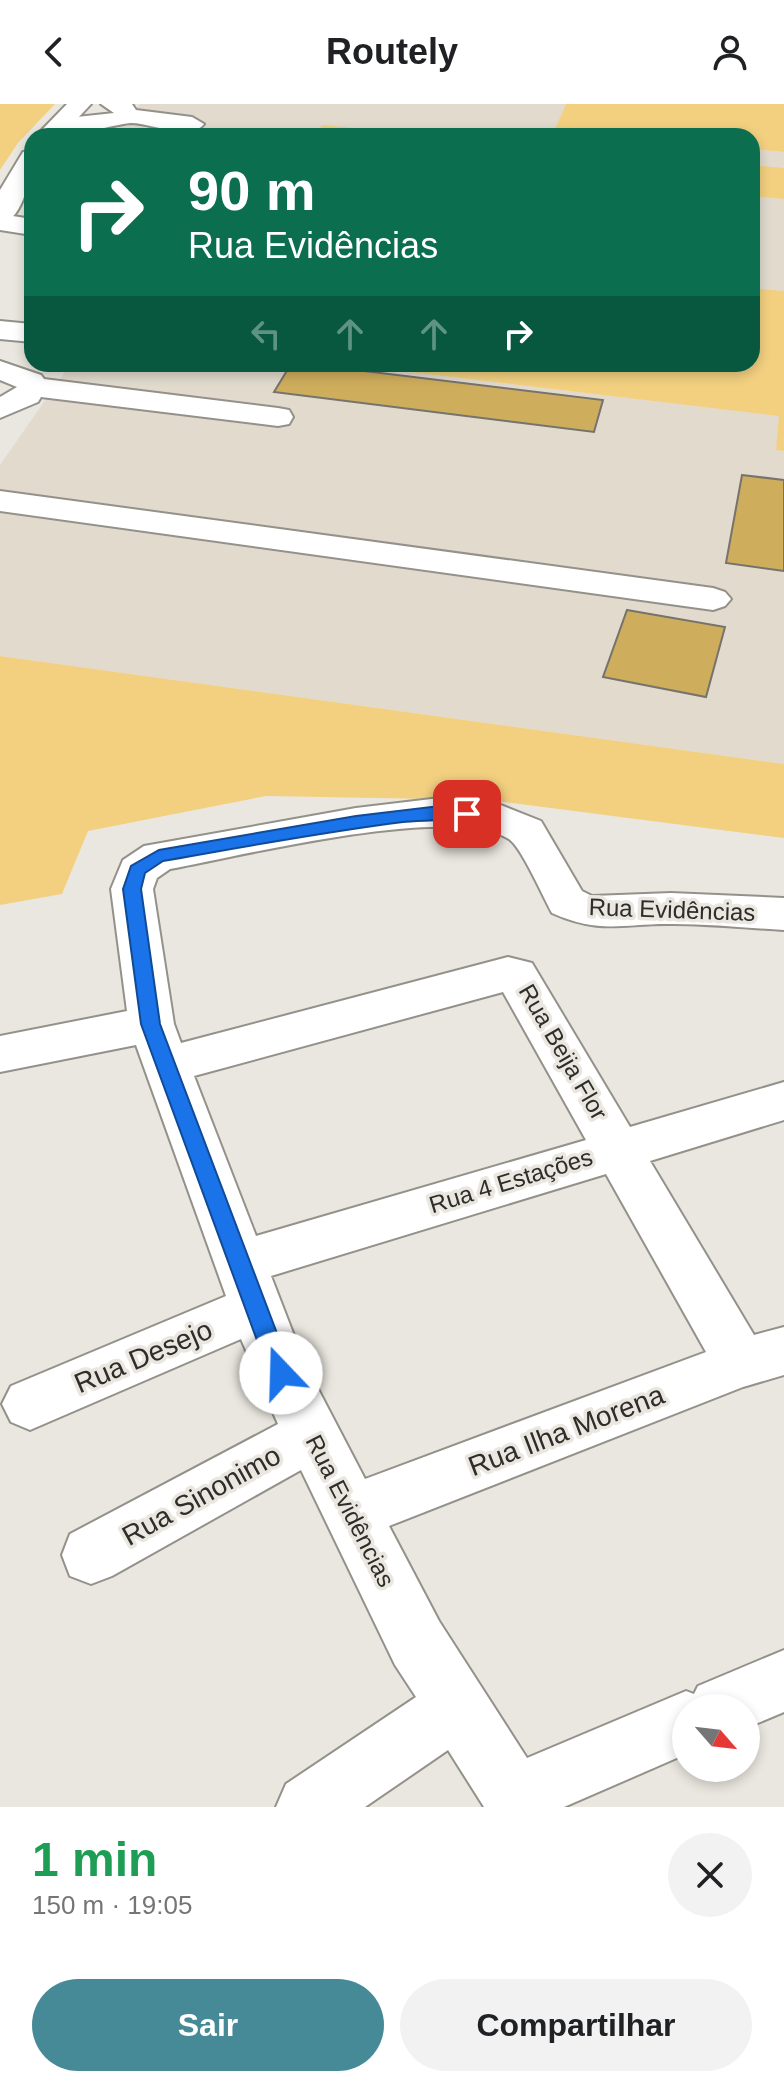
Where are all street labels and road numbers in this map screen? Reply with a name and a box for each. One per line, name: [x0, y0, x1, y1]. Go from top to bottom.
street label: Rua Evidências: [588, 893, 756, 926]
street label: Rua Beija Flor: [514, 979, 613, 1124]
street label: Rua 4 Estações: [426, 1143, 596, 1218]
street label: Rua Desejo: [70, 1314, 217, 1399]
street label: Rua Ilha Morena: [464, 1379, 669, 1482]
street label: Rua Evidências: [301, 1430, 400, 1591]
street label: Rua Sinonimo: [117, 1439, 286, 1552]

